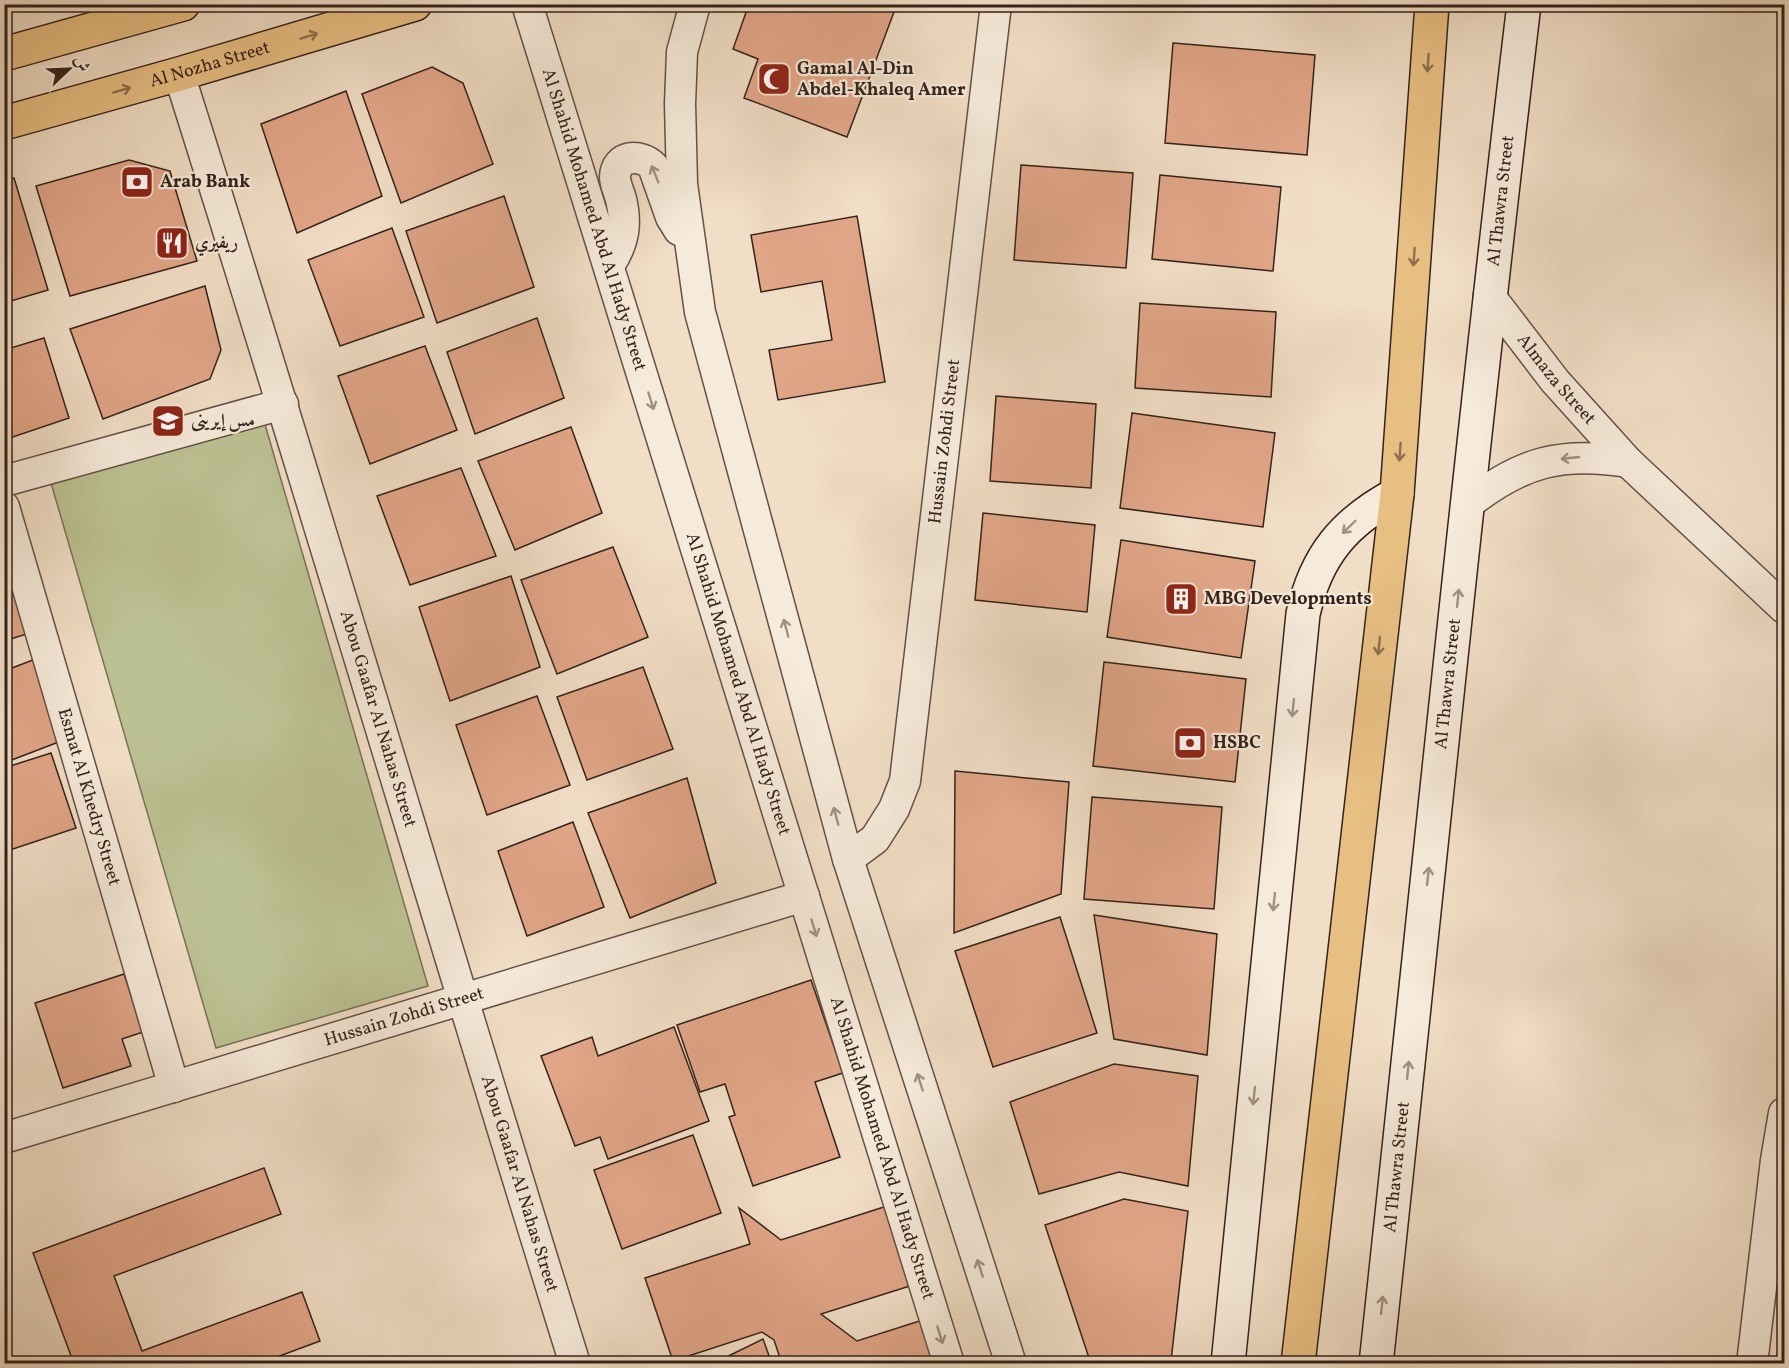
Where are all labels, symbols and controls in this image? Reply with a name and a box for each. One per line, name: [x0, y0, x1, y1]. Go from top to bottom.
one-way arrow: [299, 30, 318, 41]
street label: Al Nozha Street: [147, 35, 273, 94]
north arrow: [39, 39, 99, 99]
text: ش: [68, 52, 94, 76]
one-way arrow: [1422, 52, 1433, 72]
place label: Gamal Al-Din Abdel-Khaleq Amer: [797, 57, 966, 103]
mosque icon: Gamal Al-Din Abdel-Khaleq Amer: [756, 61, 792, 97]
street label: Al Shahid Mohamed Abd Al Hady Street: [535, 65, 653, 374]
one-way arrow: [112, 84, 131, 96]
street label: Al Thawra Street: [1481, 134, 1521, 268]
bank icon: Arab Bank: [119, 164, 155, 200]
one-way arrow: [649, 165, 660, 183]
place label: Arab Bank: [160, 170, 250, 195]
restaurant icon: ريفيري: [154, 225, 190, 261]
place label: ريفيري: [195, 231, 238, 257]
one-way arrow: [1409, 247, 1420, 267]
street label: Almaza Street: [1511, 329, 1601, 431]
street label: Hussain Zohdi Street: [923, 358, 967, 525]
one-way arrow: [646, 391, 657, 410]
school or university icon: مس إيرينى: [150, 403, 186, 439]
place label: مس إيرينى: [191, 409, 255, 434]
one-way arrow: [1394, 441, 1405, 461]
one-way arrow: [1561, 453, 1581, 464]
one-way arrow: [1341, 520, 1356, 534]
street label: Al Shahid Mohamed Abd Al Hady Street: [679, 530, 797, 839]
building icon: MBG Developments: [1163, 581, 1199, 617]
place label: MBG Developments: [1204, 587, 1372, 612]
one-way arrow: [1453, 589, 1464, 609]
street label: Abou Gaafar Al Nahas Street: [333, 607, 423, 831]
street label: Al Thawra Street: [1429, 617, 1468, 751]
one-way arrow: [779, 619, 791, 638]
one-way arrow: [1373, 635, 1384, 655]
one-way arrow: [1287, 698, 1298, 718]
street label: Esmat Al Khedry Street: [51, 705, 127, 889]
bank icon: HSBC: [1172, 725, 1208, 761]
place label: HSBC: [1213, 731, 1261, 756]
one-way arrow: [830, 807, 842, 826]
one-way arrow: [1423, 866, 1434, 886]
one-way arrow: [1268, 892, 1279, 912]
one-way arrow: [809, 918, 820, 937]
street label: Hussain Zohdi Street: [321, 981, 487, 1053]
street label: Al Shahid Mohamed Abd Al Hady Street: [823, 994, 941, 1303]
one-way arrow: [1403, 1060, 1414, 1080]
street label: Abou Gaafar Al Nahas Street: [474, 1072, 564, 1295]
one-way arrow: [914, 1073, 925, 1092]
one-way arrow: [1248, 1086, 1259, 1106]
street label: Al Thawra Street: [1378, 1100, 1416, 1234]
one-way arrow: [973, 1259, 984, 1278]
one-way arrow: [1377, 1296, 1388, 1316]
one-way arrow: [936, 1325, 947, 1344]

